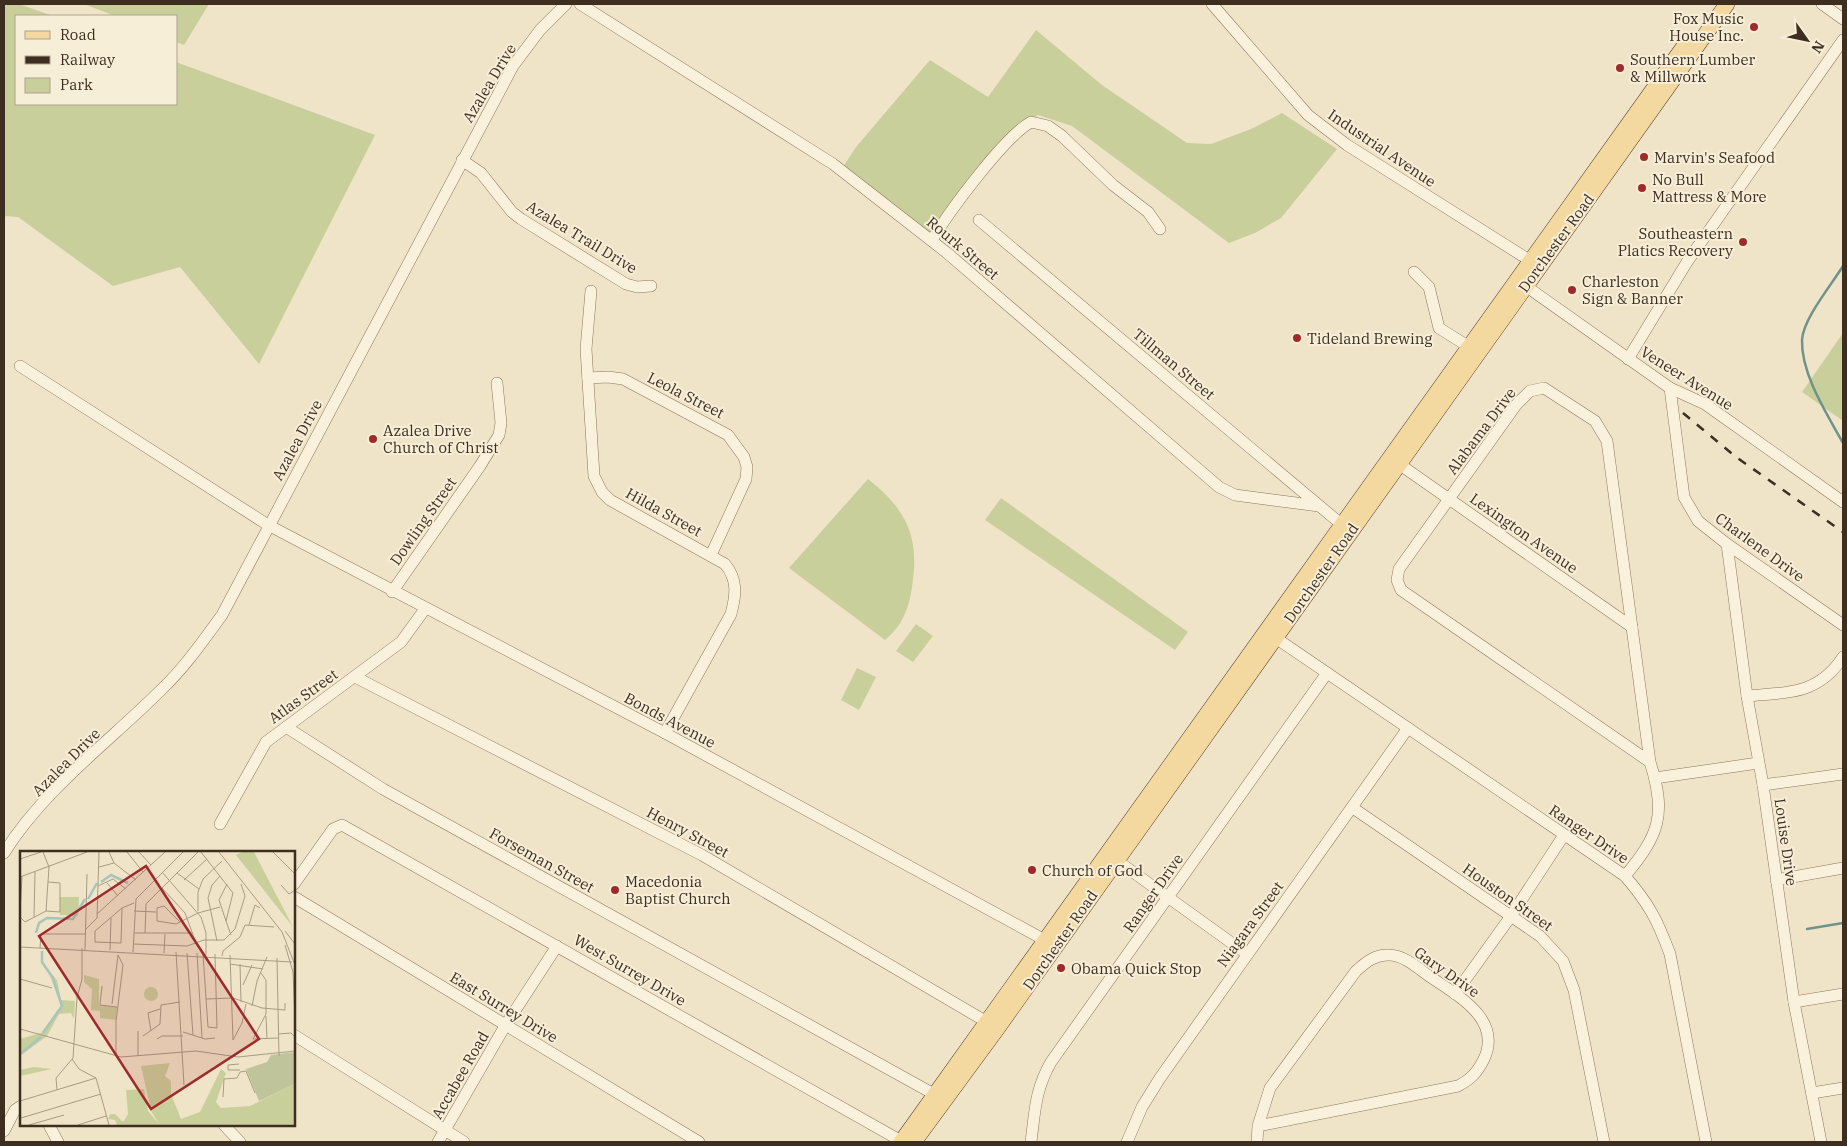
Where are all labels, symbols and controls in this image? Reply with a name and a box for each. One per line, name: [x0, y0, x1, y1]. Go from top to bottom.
place label: Fox Music House Inc.: [1669, 9, 1744, 45]
legend: [15, 15, 178, 105]
north arrow: [1782, 15, 1832, 65]
marker: Fox Music House Inc.: [1748, 21, 1760, 33]
text: Road: [60, 25, 96, 44]
text: N: [1807, 38, 1828, 57]
street label: Azalea Drive: [458, 40, 520, 126]
text: Railway: [60, 50, 115, 69]
place label: Southern Lumber & Millwork: [1630, 50, 1755, 86]
marker: Southern Lumber & Millwork: [1614, 62, 1626, 74]
text: Park: [60, 75, 93, 94]
street label: Industrial Avenue: [1324, 105, 1440, 191]
place label: Marvin's Seafood: [1654, 148, 1775, 167]
marker: Marvin's Seafood: [1638, 151, 1650, 163]
place label: No Bull Mattress & More: [1652, 170, 1767, 206]
marker: No Bull Mattress & More: [1636, 182, 1648, 194]
street label: Dorchester Road: [1514, 190, 1598, 296]
street label: Azalea Trail Drive: [523, 196, 641, 278]
street label: Rourk Street: [923, 212, 1003, 284]
place label: Southeastern Platics Recovery: [1618, 224, 1733, 260]
marker: Southeastern Platics Recovery: [1737, 236, 1749, 248]
place label: Charleston Sign & Banner: [1582, 272, 1683, 308]
marker: Charleston Sign & Banner: [1566, 284, 1578, 296]
street label: Tillman Street: [1129, 324, 1219, 404]
place label: Tideland Brewing: [1307, 329, 1432, 348]
marker: Tideland Brewing: [1291, 332, 1303, 344]
street label: Veneer Avenue: [1637, 342, 1737, 414]
street label: Leola Street: [644, 368, 728, 422]
street label: Alabama Drive: [1442, 384, 1520, 478]
street label: Azalea Drive: [268, 396, 326, 484]
place label: Azalea Drive Church of Christ: [383, 421, 499, 457]
marker: Azalea Drive Church of Christ: [367, 433, 379, 445]
street label: Dowling Street: [386, 473, 460, 569]
street label: Hilda Street: [623, 483, 705, 541]
street label: Lexington Avenue: [1466, 489, 1582, 577]
street label: Charlene Drive: [1712, 508, 1808, 586]
street label: Dorchester Road: [1280, 520, 1362, 626]
street label: Atlas Street: [265, 665, 341, 727]
street label: Bonds Avenue: [621, 688, 719, 752]
street label: Azalea Drive: [28, 724, 104, 800]
street label: Louise Drive: [1770, 797, 1802, 887]
street label: Ranger Drive: [1546, 800, 1632, 868]
street label: Henry Street: [644, 802, 732, 862]
street label: Forseman Street: [486, 823, 598, 897]
street label: Ranger Drive: [1119, 850, 1187, 936]
inset map: [20, 851, 295, 1126]
street label: Houston Street: [1459, 859, 1557, 935]
place label: Church of God: [1042, 861, 1143, 880]
marker: Church of God: [1026, 864, 1038, 876]
place label: Macedonia Baptist Church: [625, 872, 731, 908]
street label: Niagara Street: [1213, 877, 1287, 971]
marker: Macedonia Baptist Church: [609, 884, 621, 896]
street label: Dorchester Road: [1019, 887, 1101, 993]
street label: West Surrey Drive: [570, 930, 690, 1010]
street label: Gary Drive: [1411, 943, 1483, 1001]
place label: Obama Quick Stop: [1071, 959, 1202, 978]
marker: Obama Quick Stop: [1055, 962, 1067, 974]
street label: East Surrey Drive: [447, 967, 561, 1047]
street label: Accabee Road: [427, 1028, 493, 1122]

